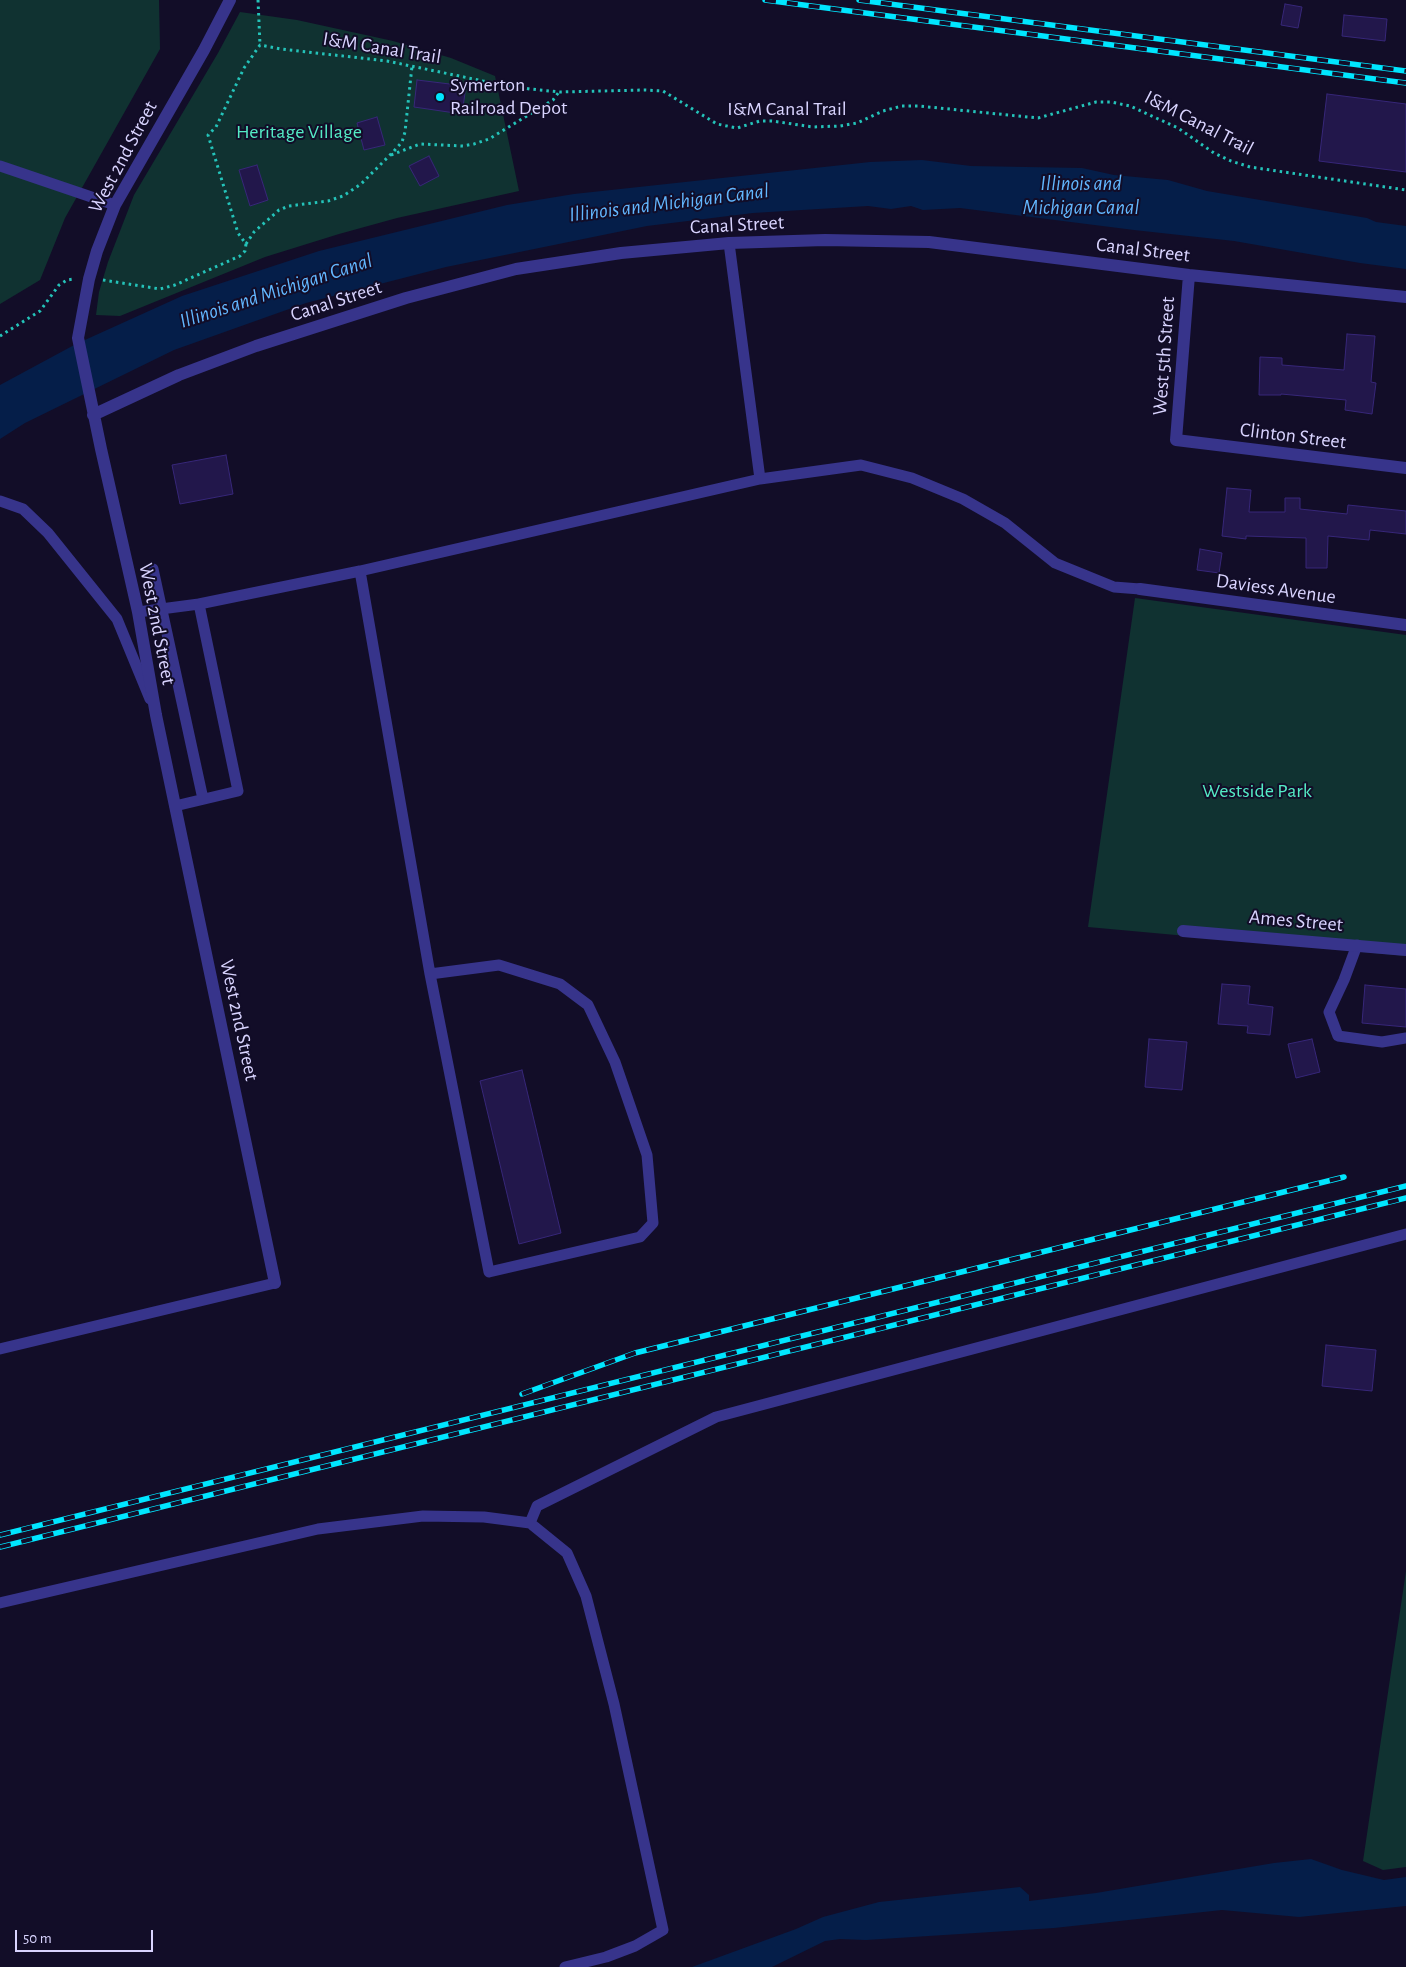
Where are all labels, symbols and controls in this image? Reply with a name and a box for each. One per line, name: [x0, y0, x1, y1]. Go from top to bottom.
street label: I&M Canal Trail: [321, 27, 443, 69]
place label: Symerton Railroad Depot: [450, 73, 567, 120]
street label: I&M Canal Trail: [1140, 85, 1258, 161]
marker: Symerton Railroad Depot: [434, 91, 446, 103]
street label: West 2nd Street: [83, 97, 163, 217]
street label: I&M Canal Trail: [727, 97, 847, 121]
park label: Heritage Village: [236, 120, 362, 144]
water label: Illinois and Michigan Canal: [1023, 171, 1139, 221]
water label: Illinois and Michigan Canal: [568, 178, 770, 228]
street label: Canal Street: [689, 211, 785, 239]
street label: Canal Street: [1095, 232, 1191, 268]
water label: Illinois and Michigan Canal: [176, 248, 376, 334]
street label: Canal Street: [287, 275, 385, 327]
street label: West 5th Street: [1148, 296, 1180, 416]
street label: Clinton Street: [1238, 418, 1348, 454]
street label: West 2nd Street: [133, 561, 181, 687]
street label: Daviess Avenue: [1215, 569, 1337, 609]
park label: Westside Park: [1202, 779, 1312, 803]
street label: Ames Street: [1248, 905, 1344, 937]
street label: West 2nd Street: [214, 957, 264, 1083]
scale bar: [18, 1920, 155, 1952]
text: 50 m: [23, 1931, 52, 1946]

